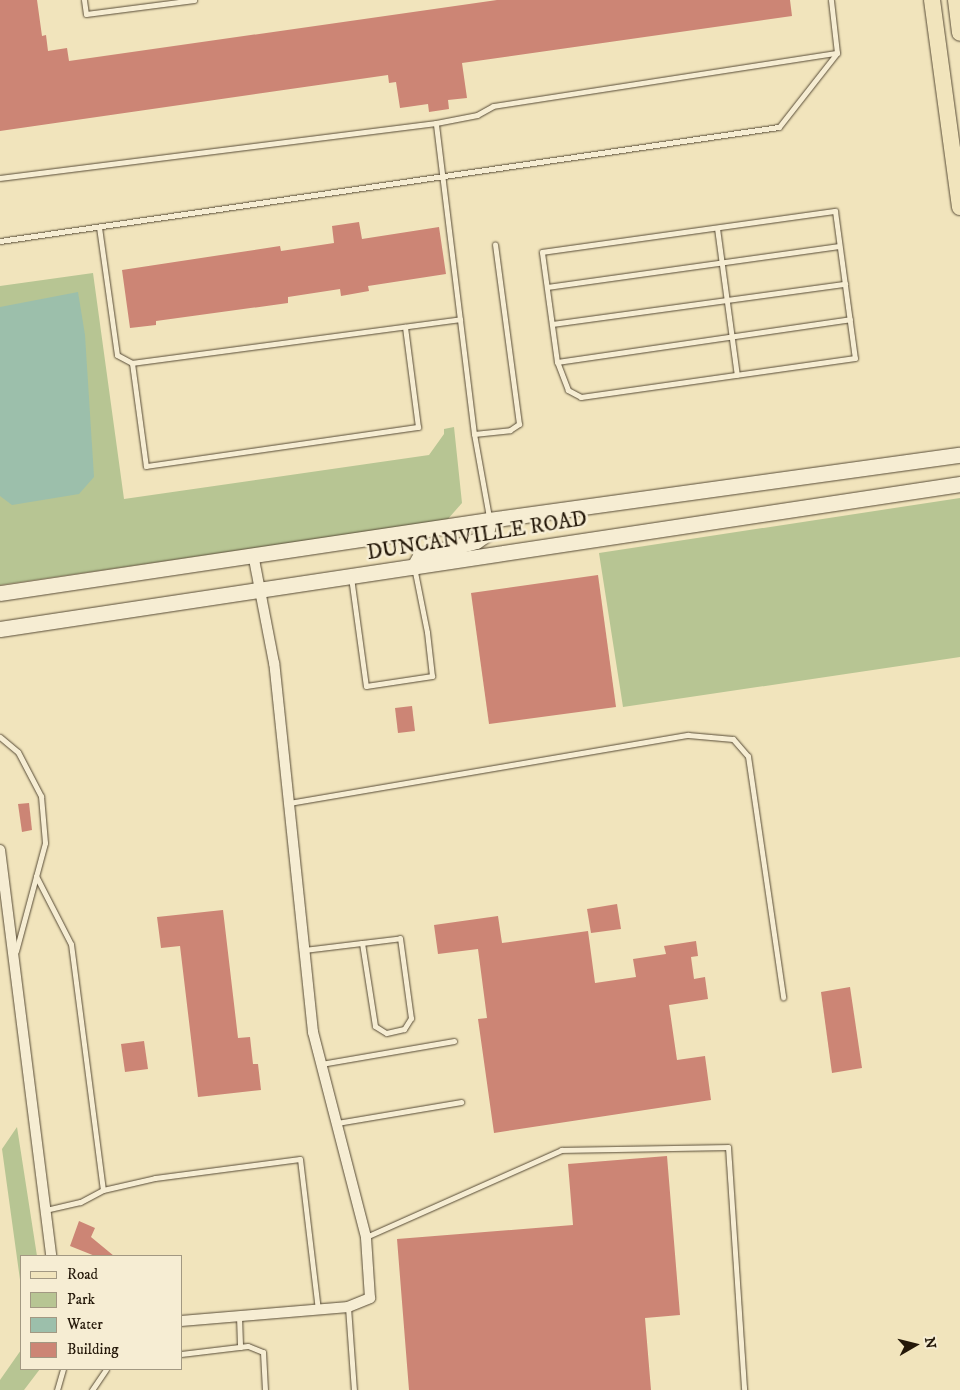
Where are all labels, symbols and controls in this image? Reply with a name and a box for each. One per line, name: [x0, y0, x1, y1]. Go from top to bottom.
street label: DUNCANVILLE ROAD: [365, 506, 589, 566]
legend: [20, 1255, 182, 1370]
text: Road: [67, 1265, 98, 1284]
text: Park: [67, 1290, 95, 1309]
text: Water: [67, 1315, 103, 1334]
north arrow: [890, 1320, 940, 1370]
text: N: [920, 1336, 940, 1350]
text: Building: [67, 1340, 119, 1359]

